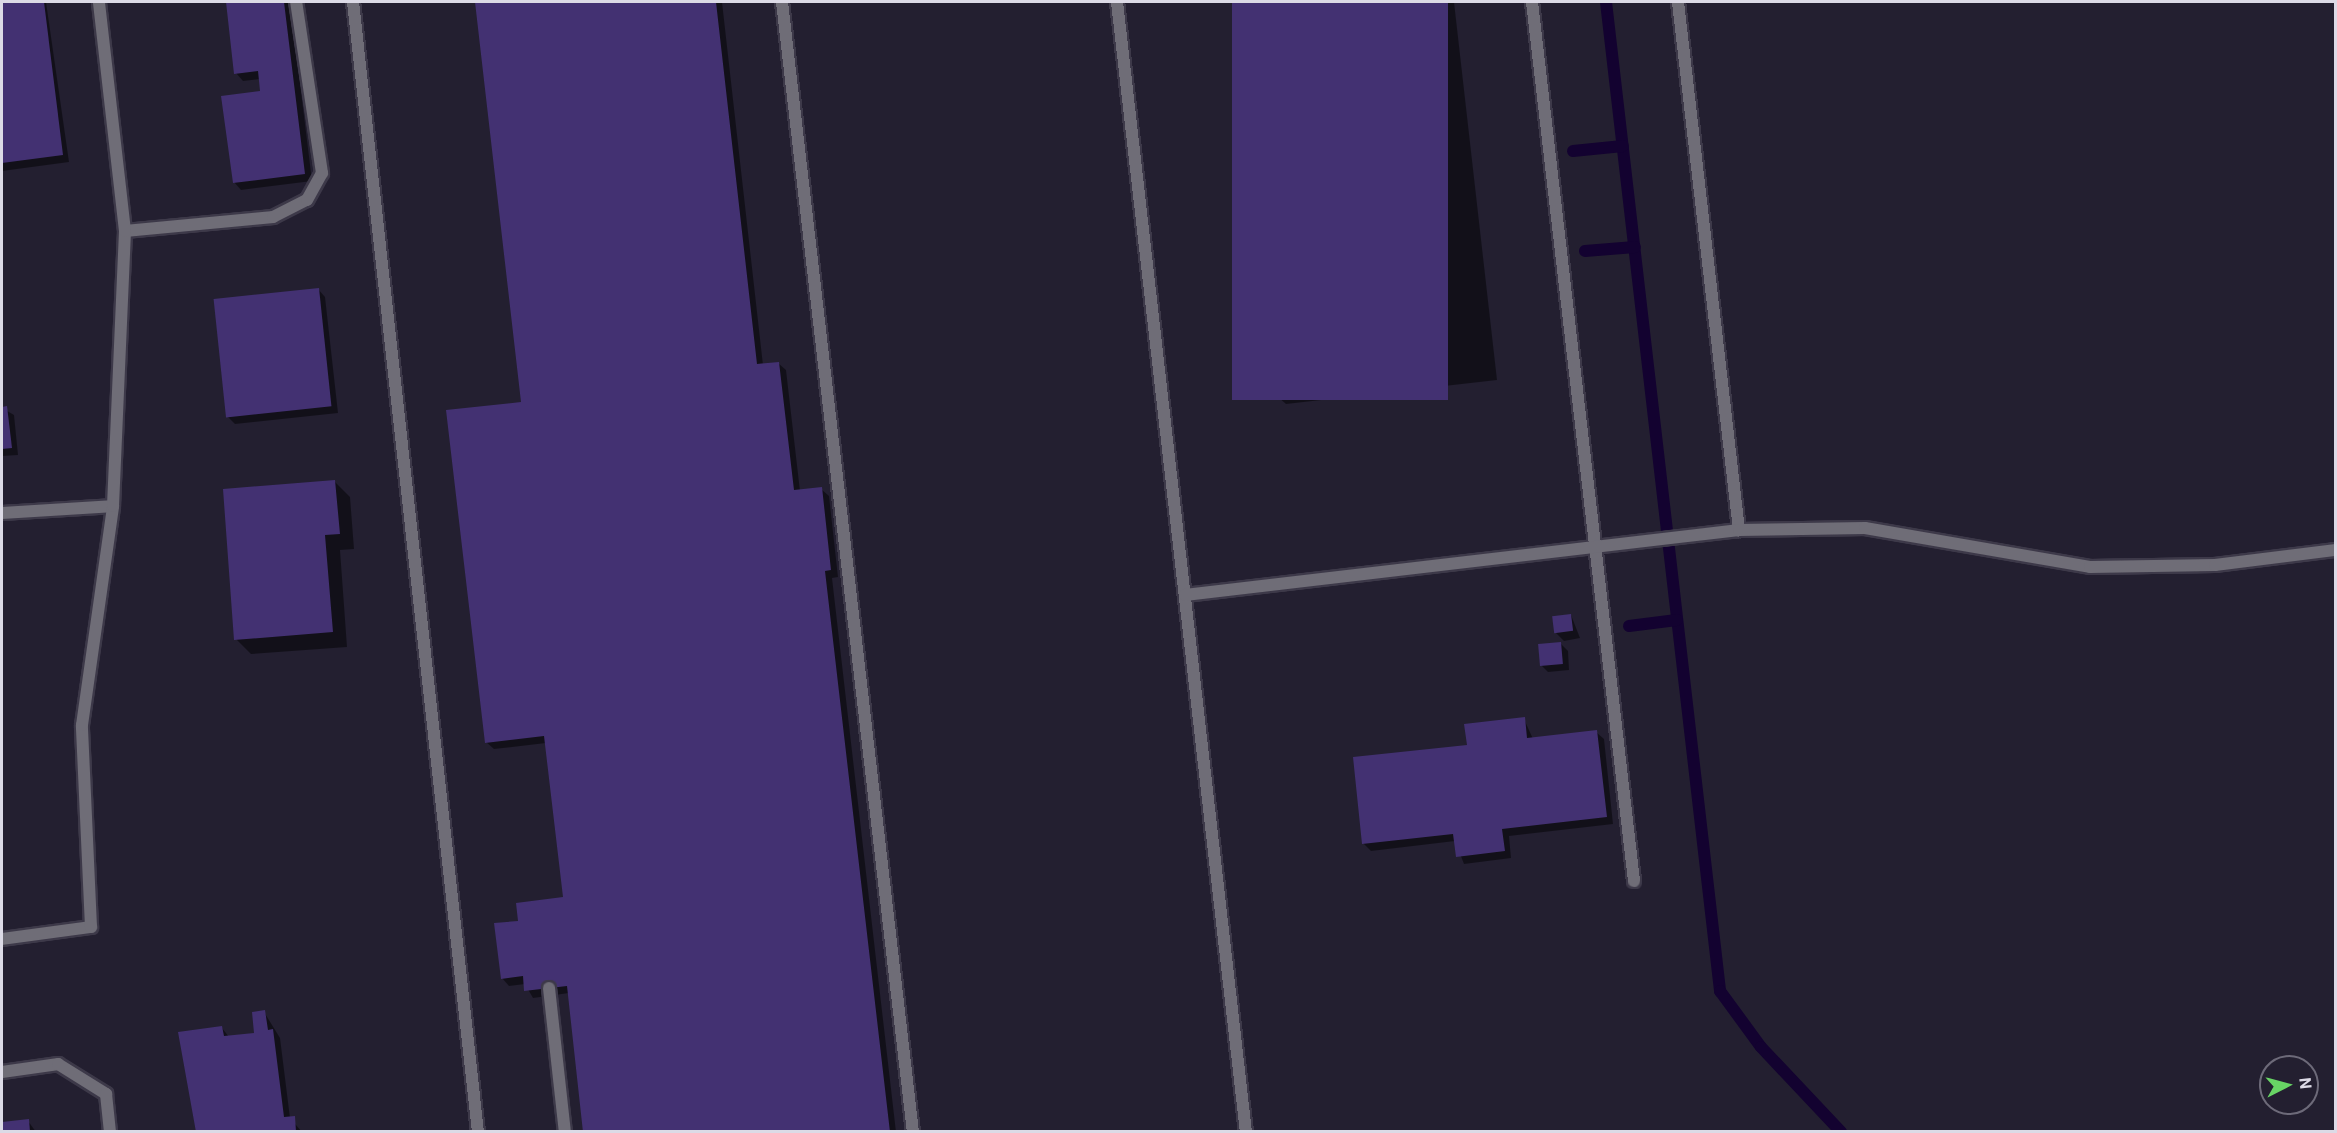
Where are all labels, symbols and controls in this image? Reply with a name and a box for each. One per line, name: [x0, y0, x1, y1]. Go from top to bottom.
north arrow: [2259, 1055, 2319, 1115]
text: N: [2295, 1077, 2315, 1090]

